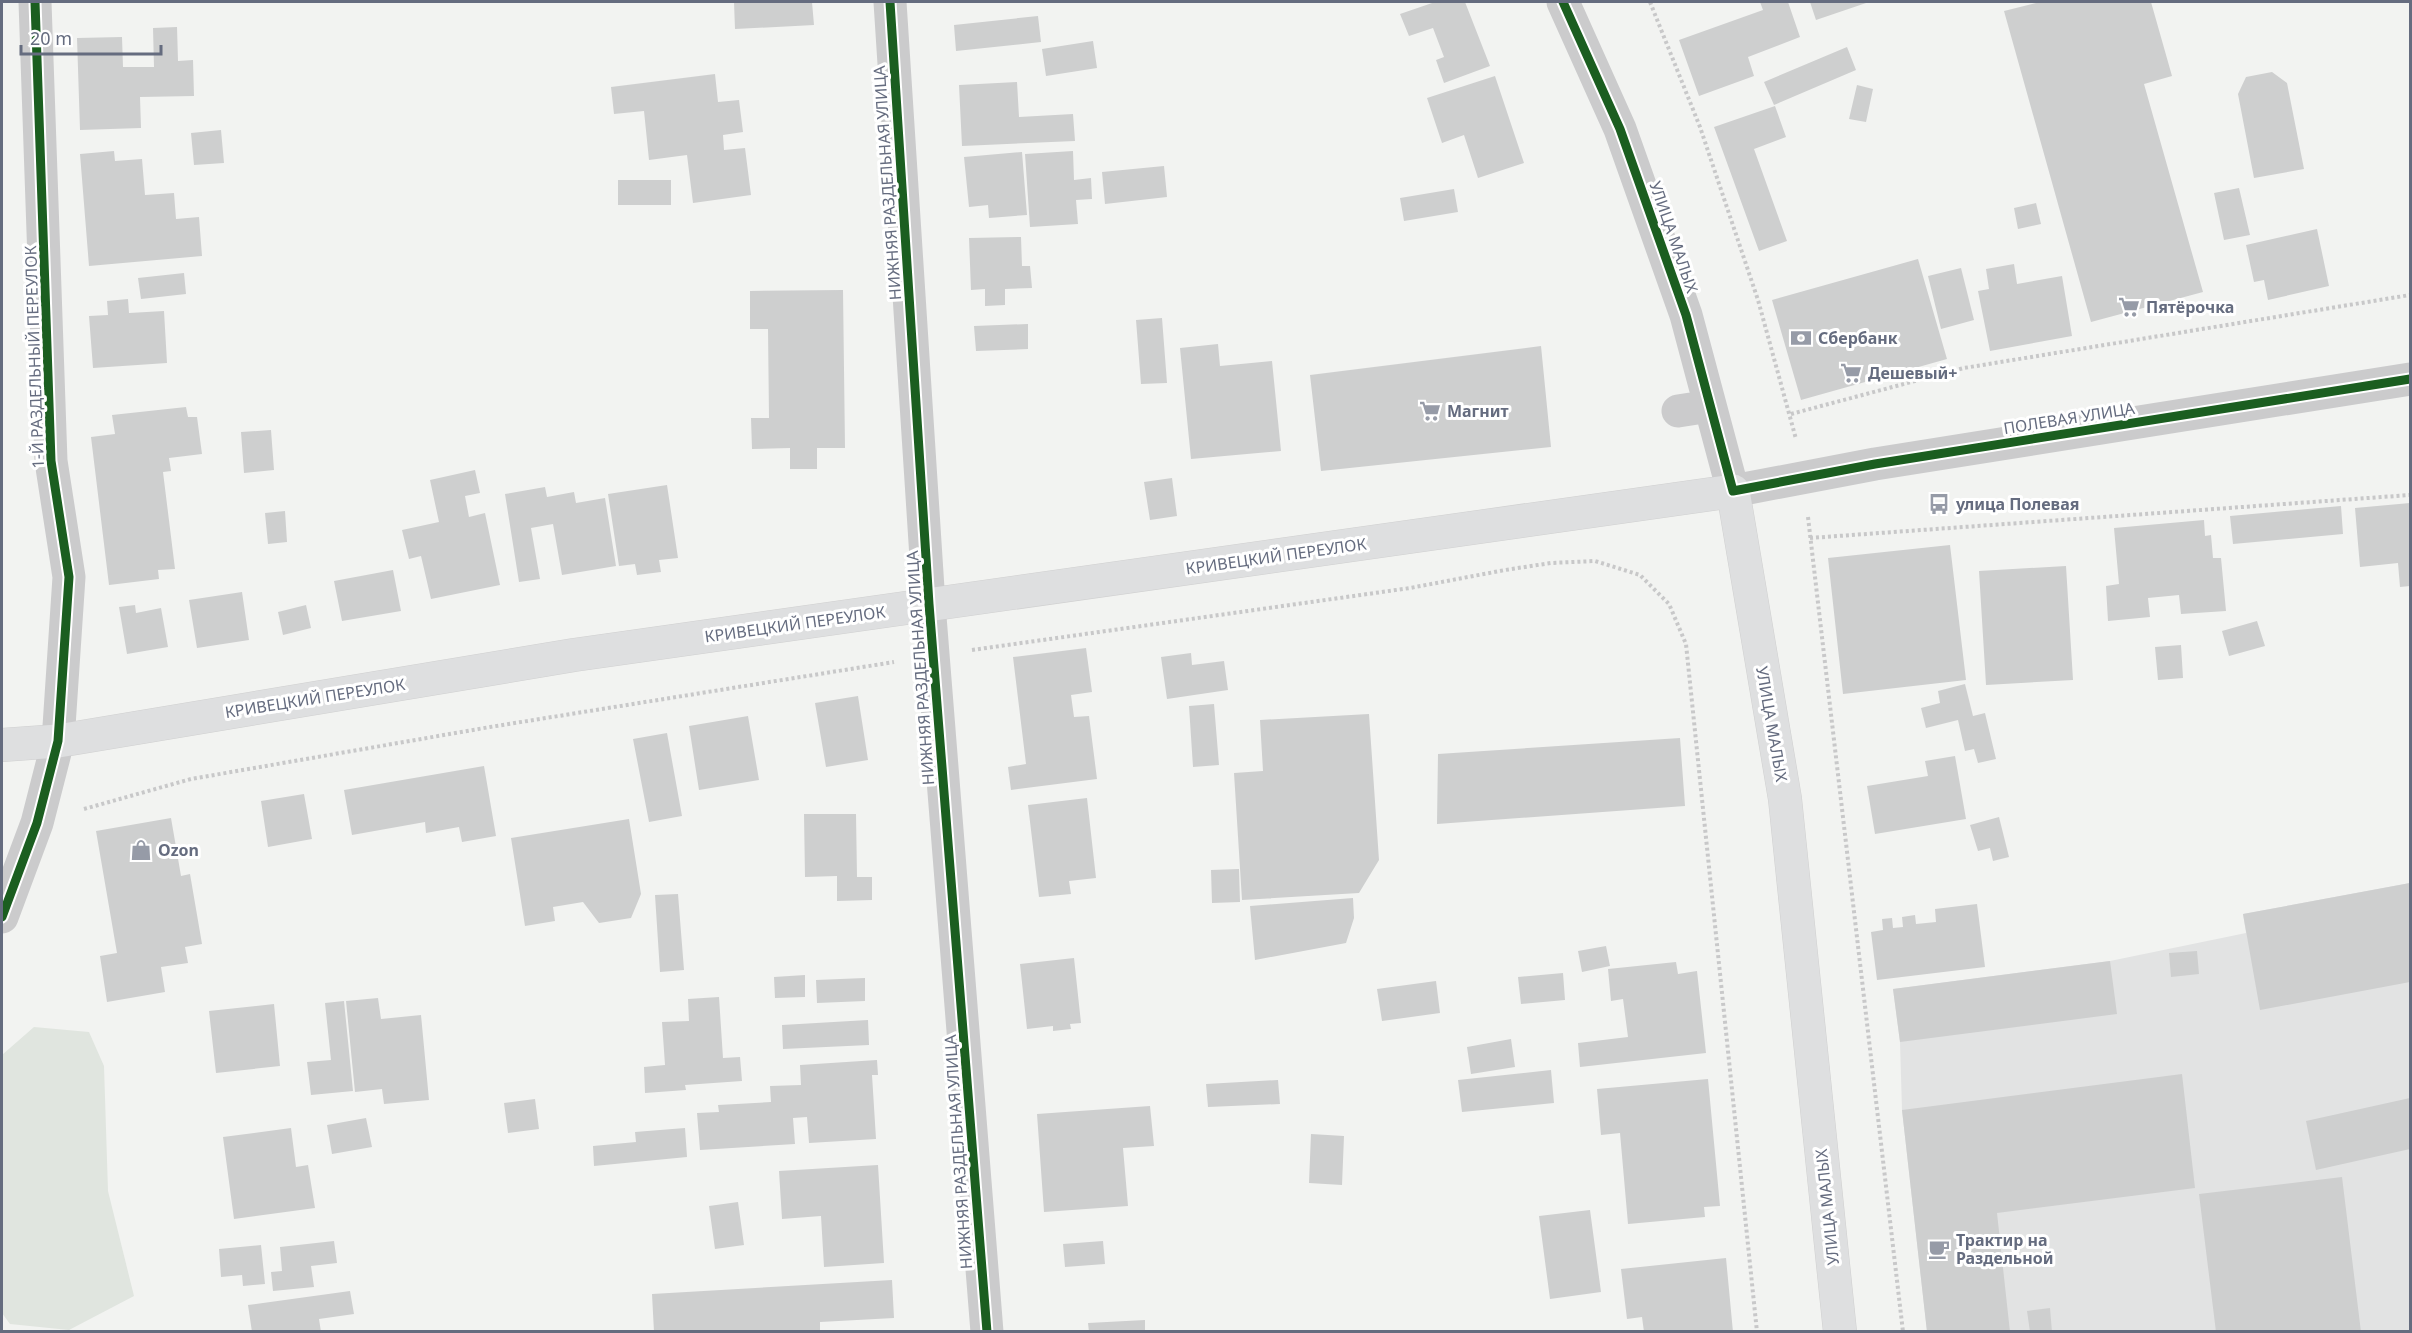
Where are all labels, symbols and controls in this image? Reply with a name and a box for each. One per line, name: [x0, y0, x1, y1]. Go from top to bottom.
scale bar: [21, 18, 160, 56]
text: 20 m: [30, 26, 72, 50]
street label: НИЖНЯЯ РАЗДЕЛЬНАЯ УЛИЦА: [868, 64, 906, 301]
street label: УЛИЦА МАЛЫХ: [1645, 178, 1704, 296]
street label: 1-Й РАЗДЕЛЬНЫЙ ПЕРЕУЛОК: [19, 245, 49, 469]
supermarket icon: Пятёрочка: [2117, 295, 2141, 319]
place label: Пятёрочка: [2146, 296, 2234, 318]
bank icon: Сбербанк: [1789, 326, 1813, 350]
place label: Сбербанк: [1818, 327, 1898, 349]
supermarket icon: Дешевый+: [1839, 361, 1863, 385]
place label: Дешевый+: [1868, 362, 1958, 384]
street label: ПОЛЕВАЯ УЛИЦА: [2002, 397, 2137, 439]
supermarket icon: Магнит: [1418, 399, 1442, 423]
place label: Магнит: [1447, 400, 1509, 422]
bus stop icon: улица Полевая: [1927, 492, 1951, 516]
place label: улица Полевая: [1955, 493, 2079, 515]
street label: КРИВЕЦКИЙ ПЕРЕУЛОК: [1184, 532, 1368, 580]
street label: НИЖНЯЯ РАЗДЕЛЬНАЯ УЛИЦА: [901, 549, 939, 786]
street label: КРИВЕЦКИЙ ПЕРЕУЛОК: [703, 600, 887, 648]
street label: УЛИЦА МАЛЫХ: [1751, 665, 1793, 784]
street label: КРИВЕЦКИЙ ПЕРЕУЛОК: [223, 673, 407, 723]
shop icon: Ozon: [129, 838, 153, 862]
place label: Ozon: [158, 839, 199, 861]
street label: НИЖНЯЯ РАЗДЕЛЬНАЯ УЛИЦА: [939, 1033, 977, 1270]
street label: УЛИЦА МАЛЫХ: [1810, 1147, 1844, 1266]
place label: Трактир на Раздельной: [1956, 1229, 2054, 1269]
cafe icon: Трактир на Раздельной: [1927, 1237, 1951, 1261]

